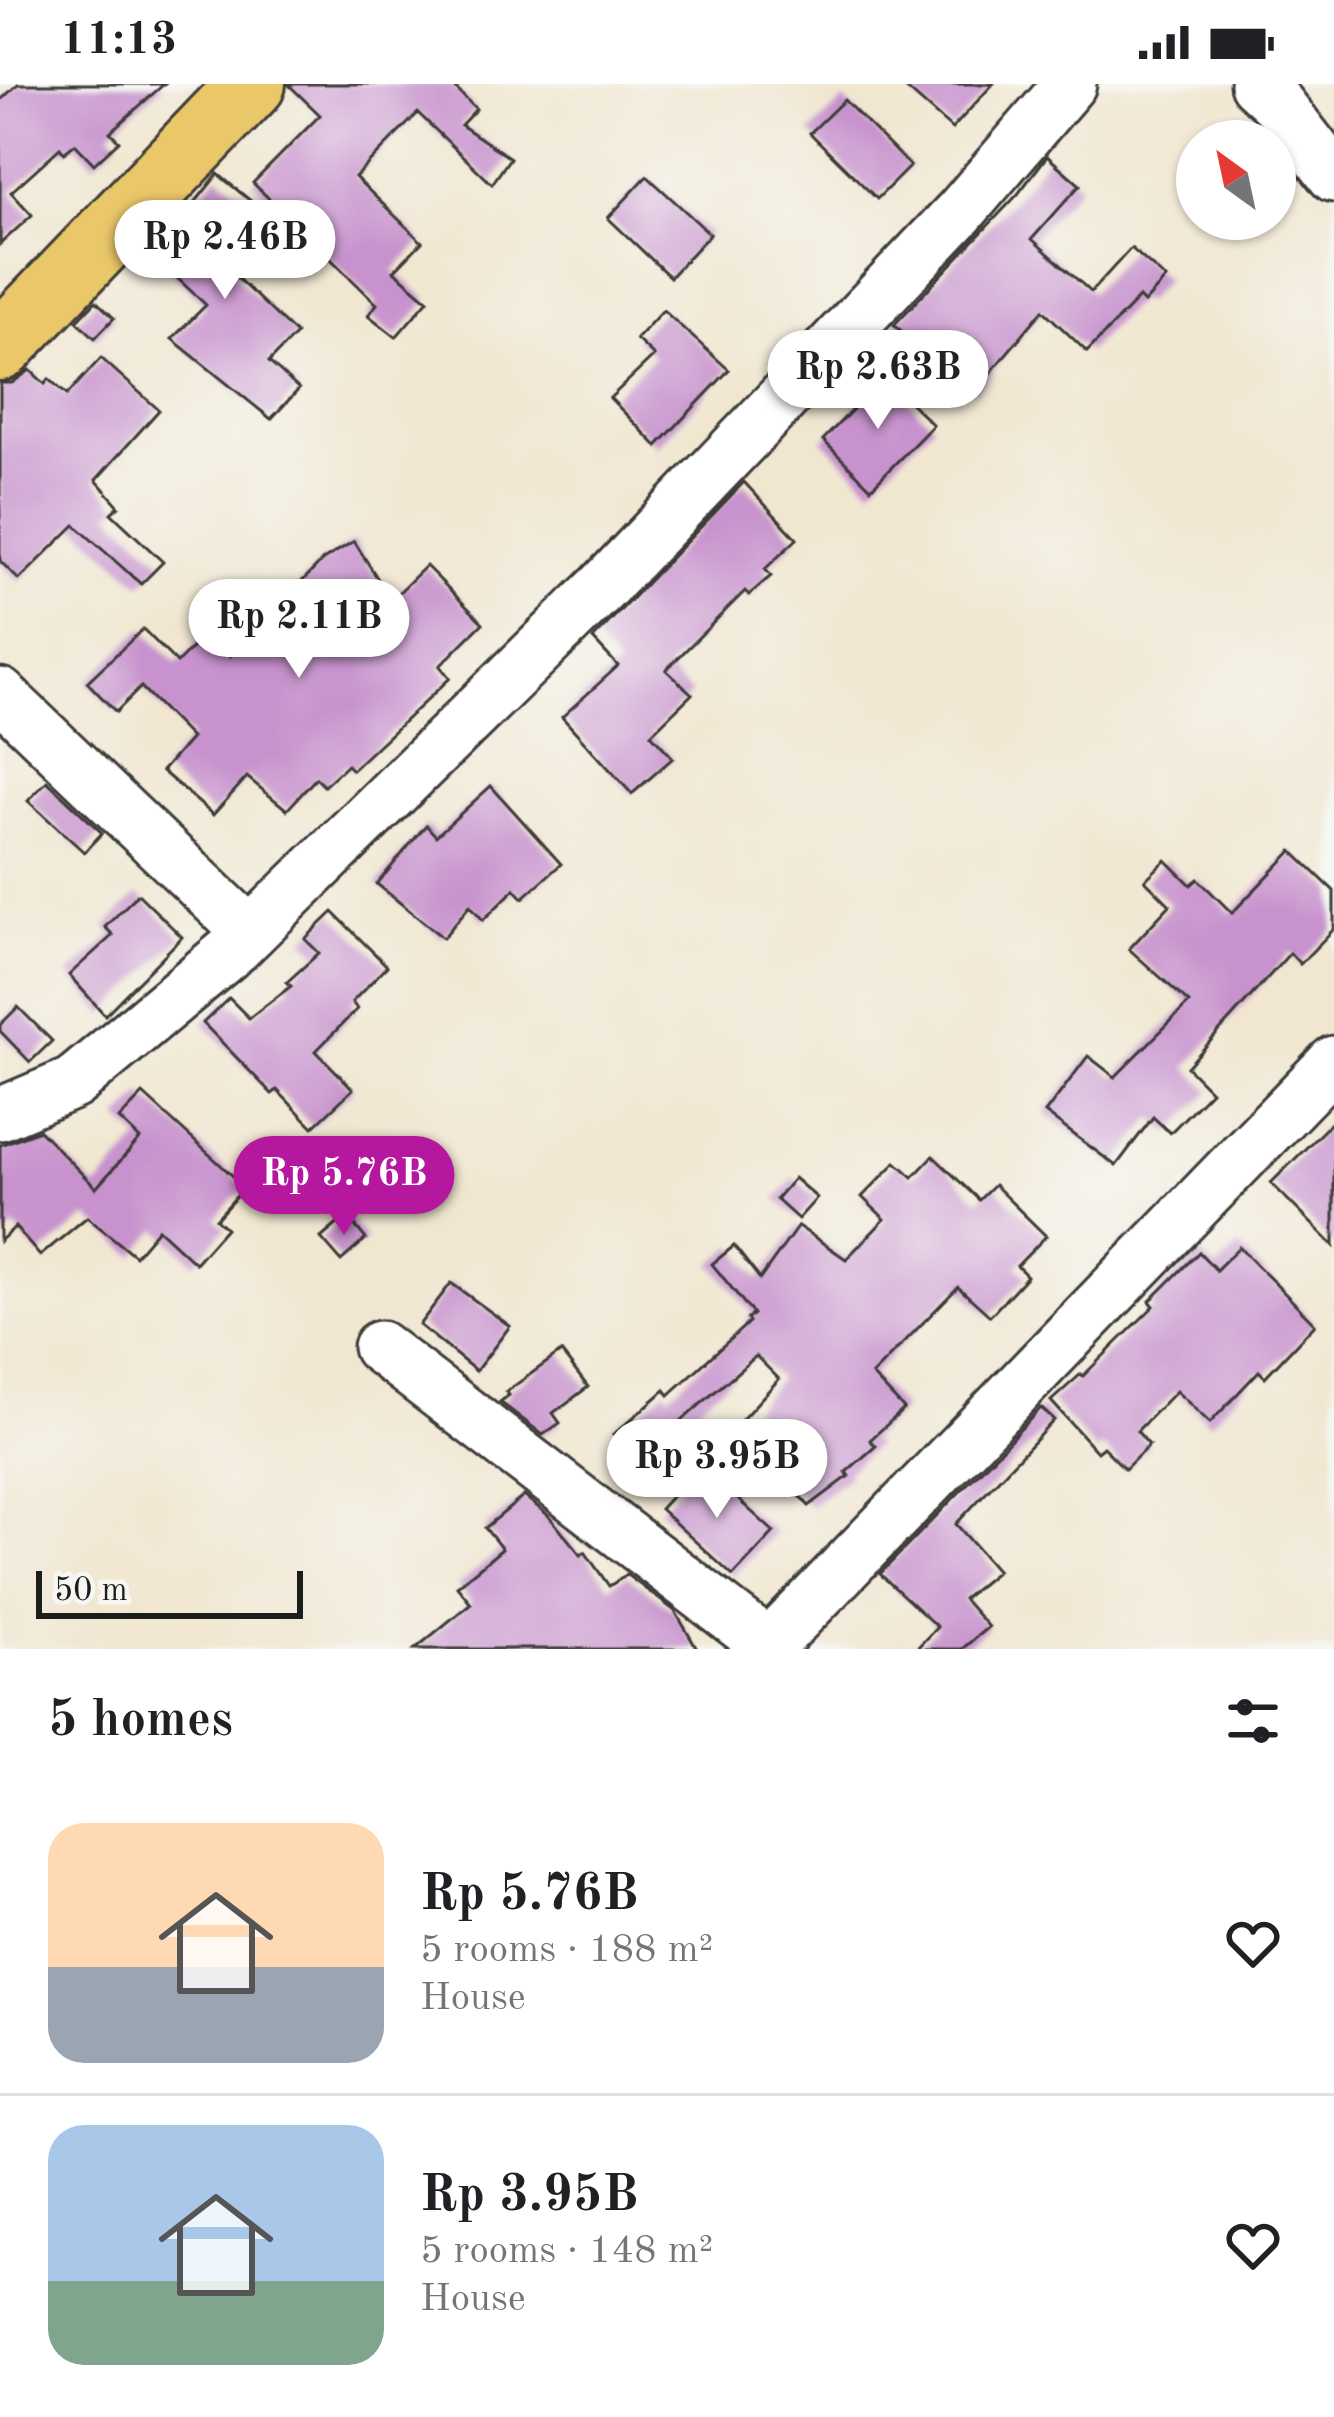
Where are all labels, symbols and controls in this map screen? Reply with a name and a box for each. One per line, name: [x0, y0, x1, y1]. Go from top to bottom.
text: 11:13: [60, 19, 177, 64]
north arrow: [1176, 120, 1296, 240]
map controls: [1176, 120, 1296, 240]
pin: Rp 2.46B: [101, 200, 349, 302]
text: Rp 2.46B: [141, 219, 309, 258]
pin: Rp 2.63B: [754, 330, 1002, 432]
text: Rp 2.63B: [794, 349, 962, 388]
pin: Rp 2.11B: [175, 579, 423, 681]
text: Rp 2.11B: [215, 598, 383, 637]
pin: Rp 5.76B: [220, 1136, 468, 1238]
text: Rp 5.76B: [260, 1155, 428, 1194]
pin: Rp 3.95B: [593, 1419, 841, 1521]
text: Rp 3.95B: [633, 1438, 801, 1477]
scale bar: [36, 1565, 303, 1618]
text: 50 m: [54, 1575, 128, 1608]
icon: filters: [1220, 1688, 1286, 1754]
text: 5 homes: [48, 1696, 233, 1747]
text: Rp 5.76B: [420, 1870, 639, 1921]
icon: home: [144, 1871, 288, 2015]
icon: heart: [1220, 1910, 1286, 1976]
text: 5 rooms · 188 m²: [420, 1931, 713, 1970]
text: House: [420, 1979, 526, 2018]
text: Rp 3.95B: [420, 2171, 639, 2222]
icon: home: [144, 2173, 288, 2317]
icon: heart: [1220, 2212, 1286, 2278]
text: 5 rooms · 148 m²: [420, 2232, 713, 2271]
text: House: [420, 2280, 526, 2319]

